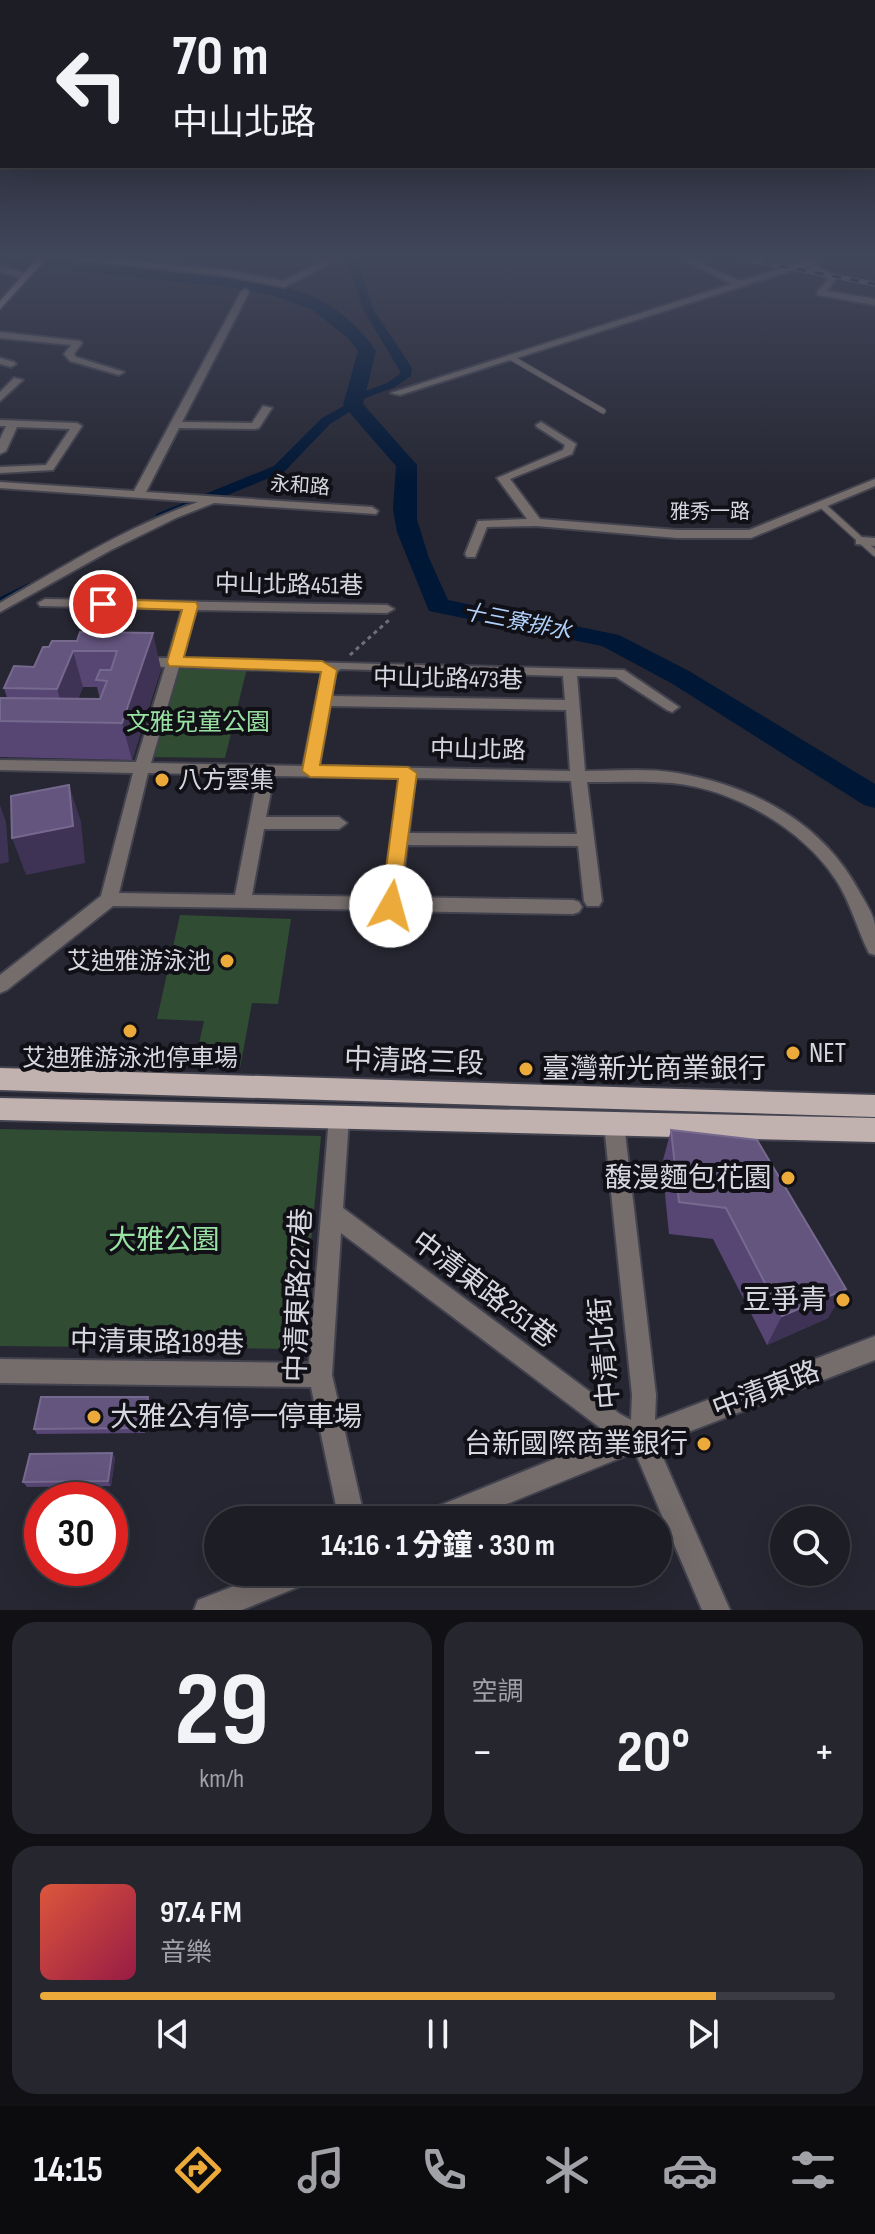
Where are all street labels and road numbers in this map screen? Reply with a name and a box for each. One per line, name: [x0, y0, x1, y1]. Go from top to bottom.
street label: 永和路: [269, 472, 331, 500]
street label: 雅秀一路: [670, 500, 750, 524]
street label: 中山北路451巷: [215, 569, 363, 601]
street label: 中山北路473巷: [373, 663, 523, 695]
street label: 中山北路: [430, 735, 526, 765]
street label: 中清路三段: [343, 1043, 485, 1081]
street label: 中清東路227巷: [279, 1207, 319, 1383]
street label: 中清東路251巷: [405, 1225, 563, 1355]
street label: 中清北街: [584, 1296, 626, 1410]
street label: 中清東路189巷: [69, 1325, 245, 1361]
street label: 中清東路: [708, 1355, 824, 1425]

